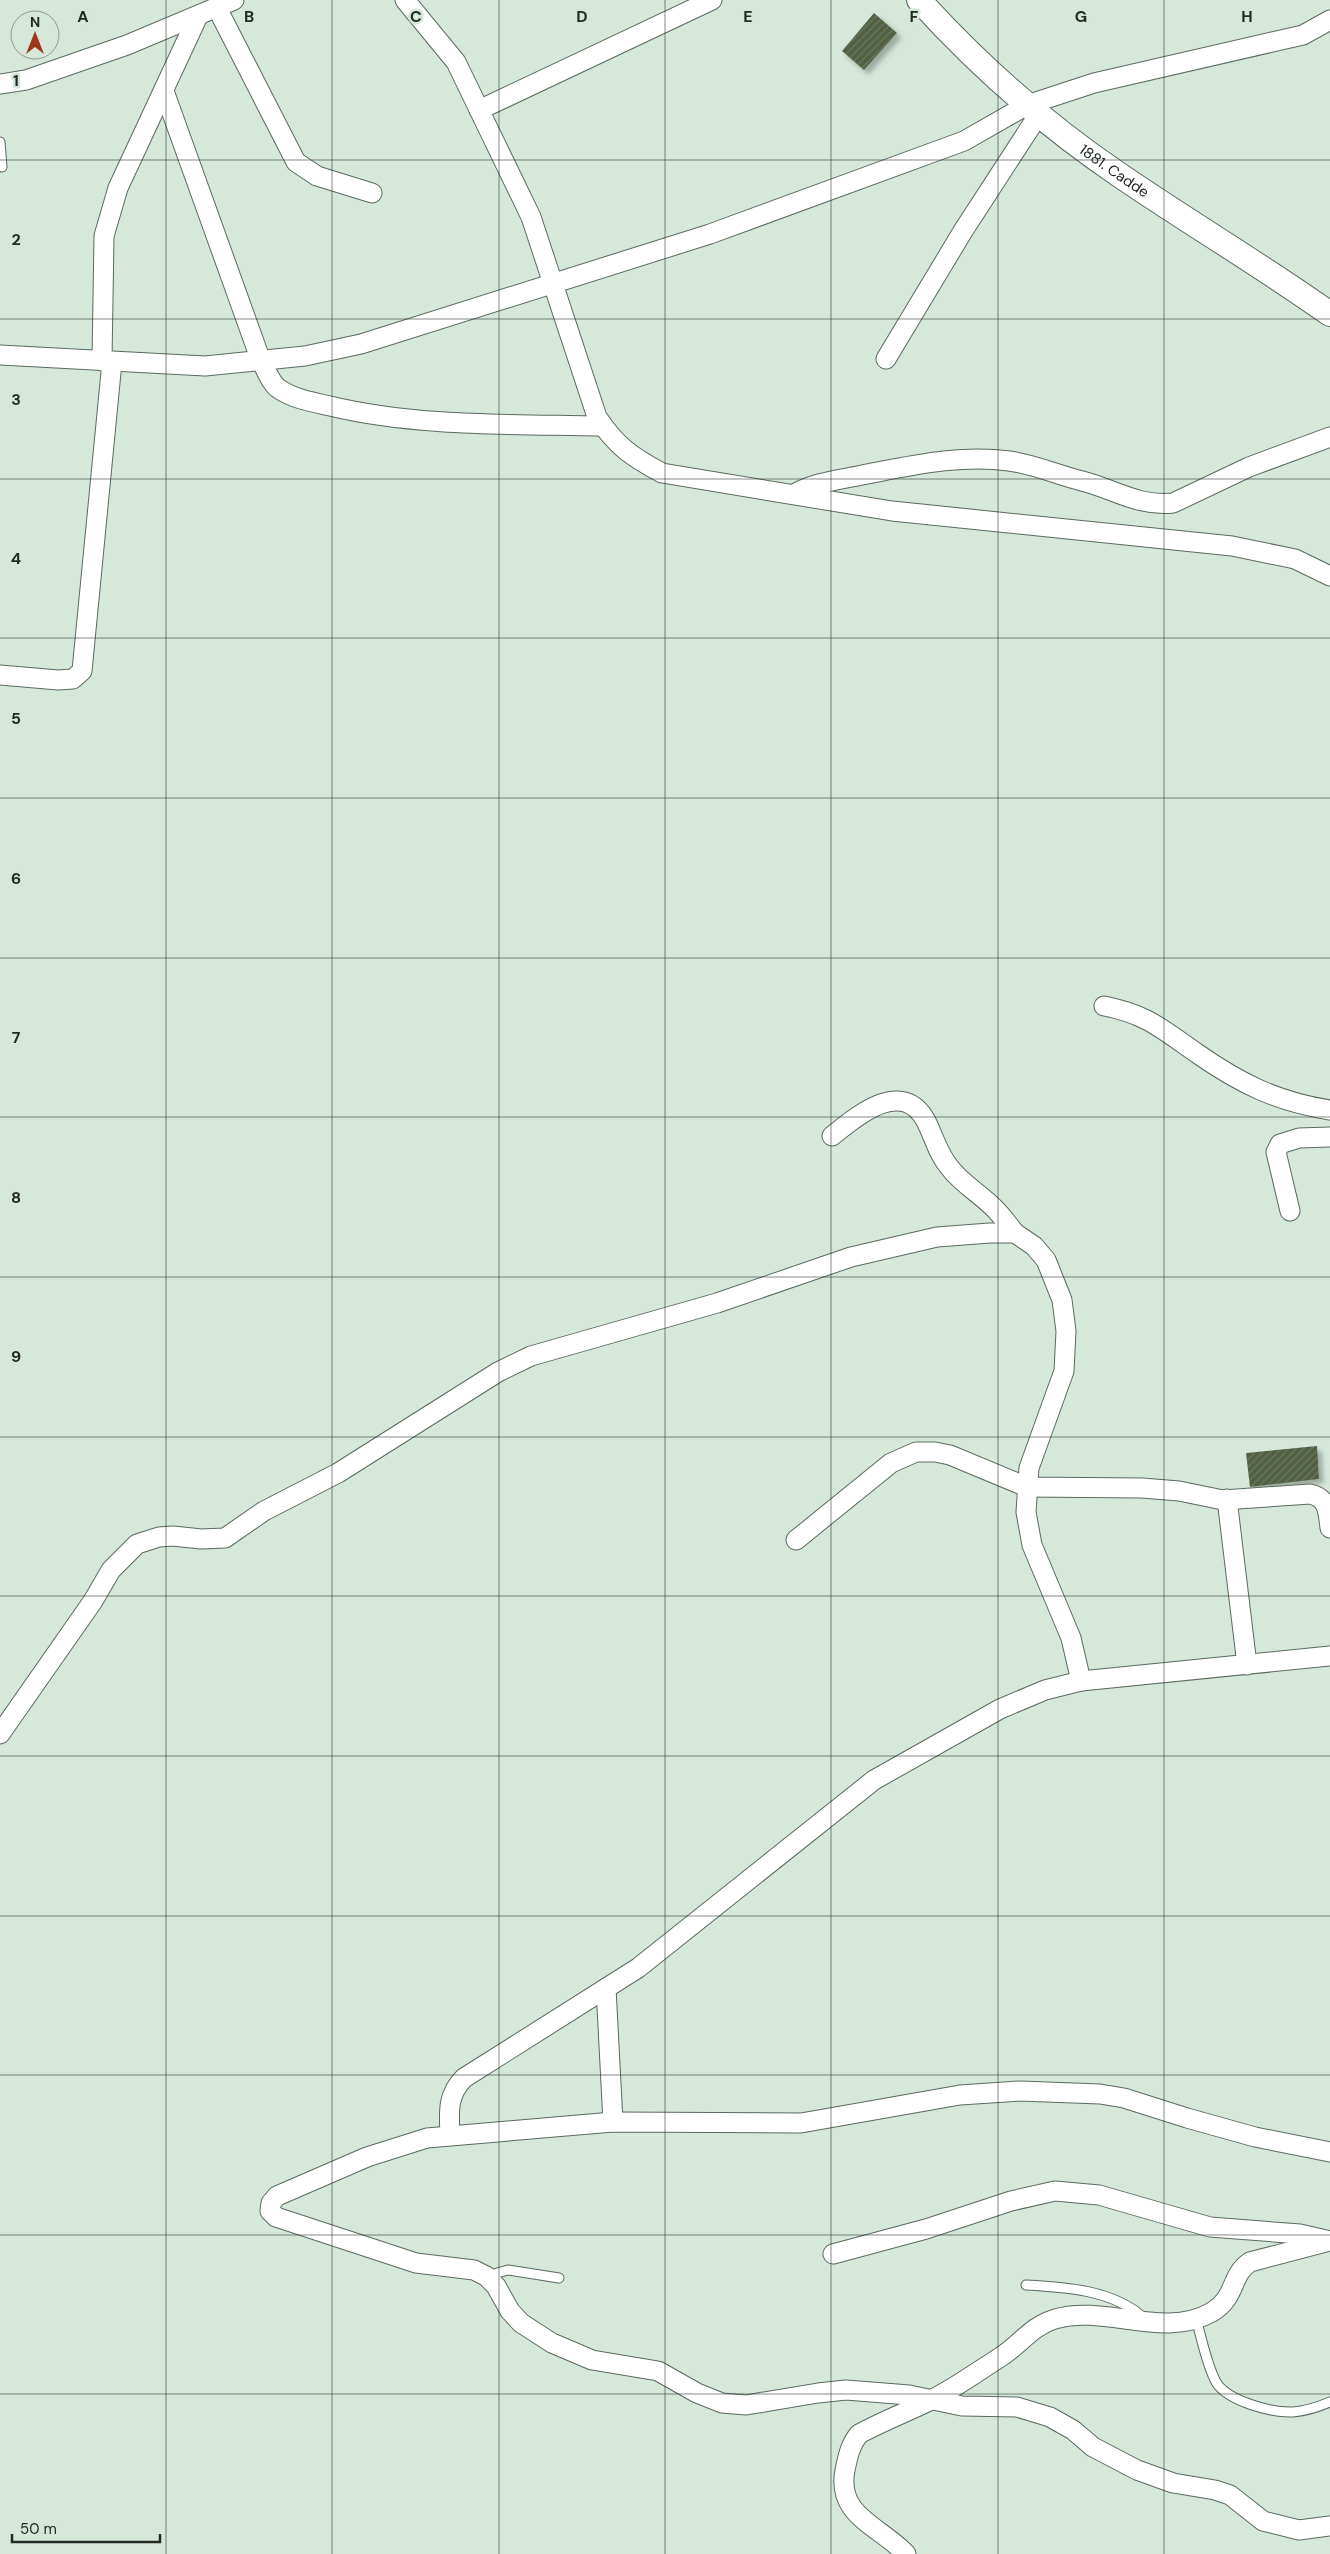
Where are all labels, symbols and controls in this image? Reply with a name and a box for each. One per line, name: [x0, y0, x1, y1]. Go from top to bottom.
text: A: [77, 6, 89, 27]
text: B: [244, 6, 254, 27]
text: C: [410, 6, 422, 27]
text: D: [576, 6, 588, 27]
text: E: [743, 6, 753, 27]
text: F: [910, 6, 919, 27]
text: G: [1075, 6, 1087, 27]
text: H: [1241, 6, 1253, 27]
north arrow: [10, 10, 60, 60]
text: N: [30, 13, 40, 31]
text: 1: [13, 70, 19, 91]
street label: 1881. Cadde: [1075, 140, 1153, 202]
text: 2: [11, 229, 21, 250]
text: 3: [11, 389, 21, 410]
text: 4: [11, 548, 21, 569]
text: 5: [11, 708, 21, 729]
text: 6: [11, 868, 21, 889]
text: 7: [12, 1027, 21, 1048]
text: 8: [11, 1187, 21, 1208]
text: 9: [11, 1346, 21, 1367]
scale bar: [12, 2512, 160, 2544]
text: 50 m: [20, 2519, 57, 2539]

